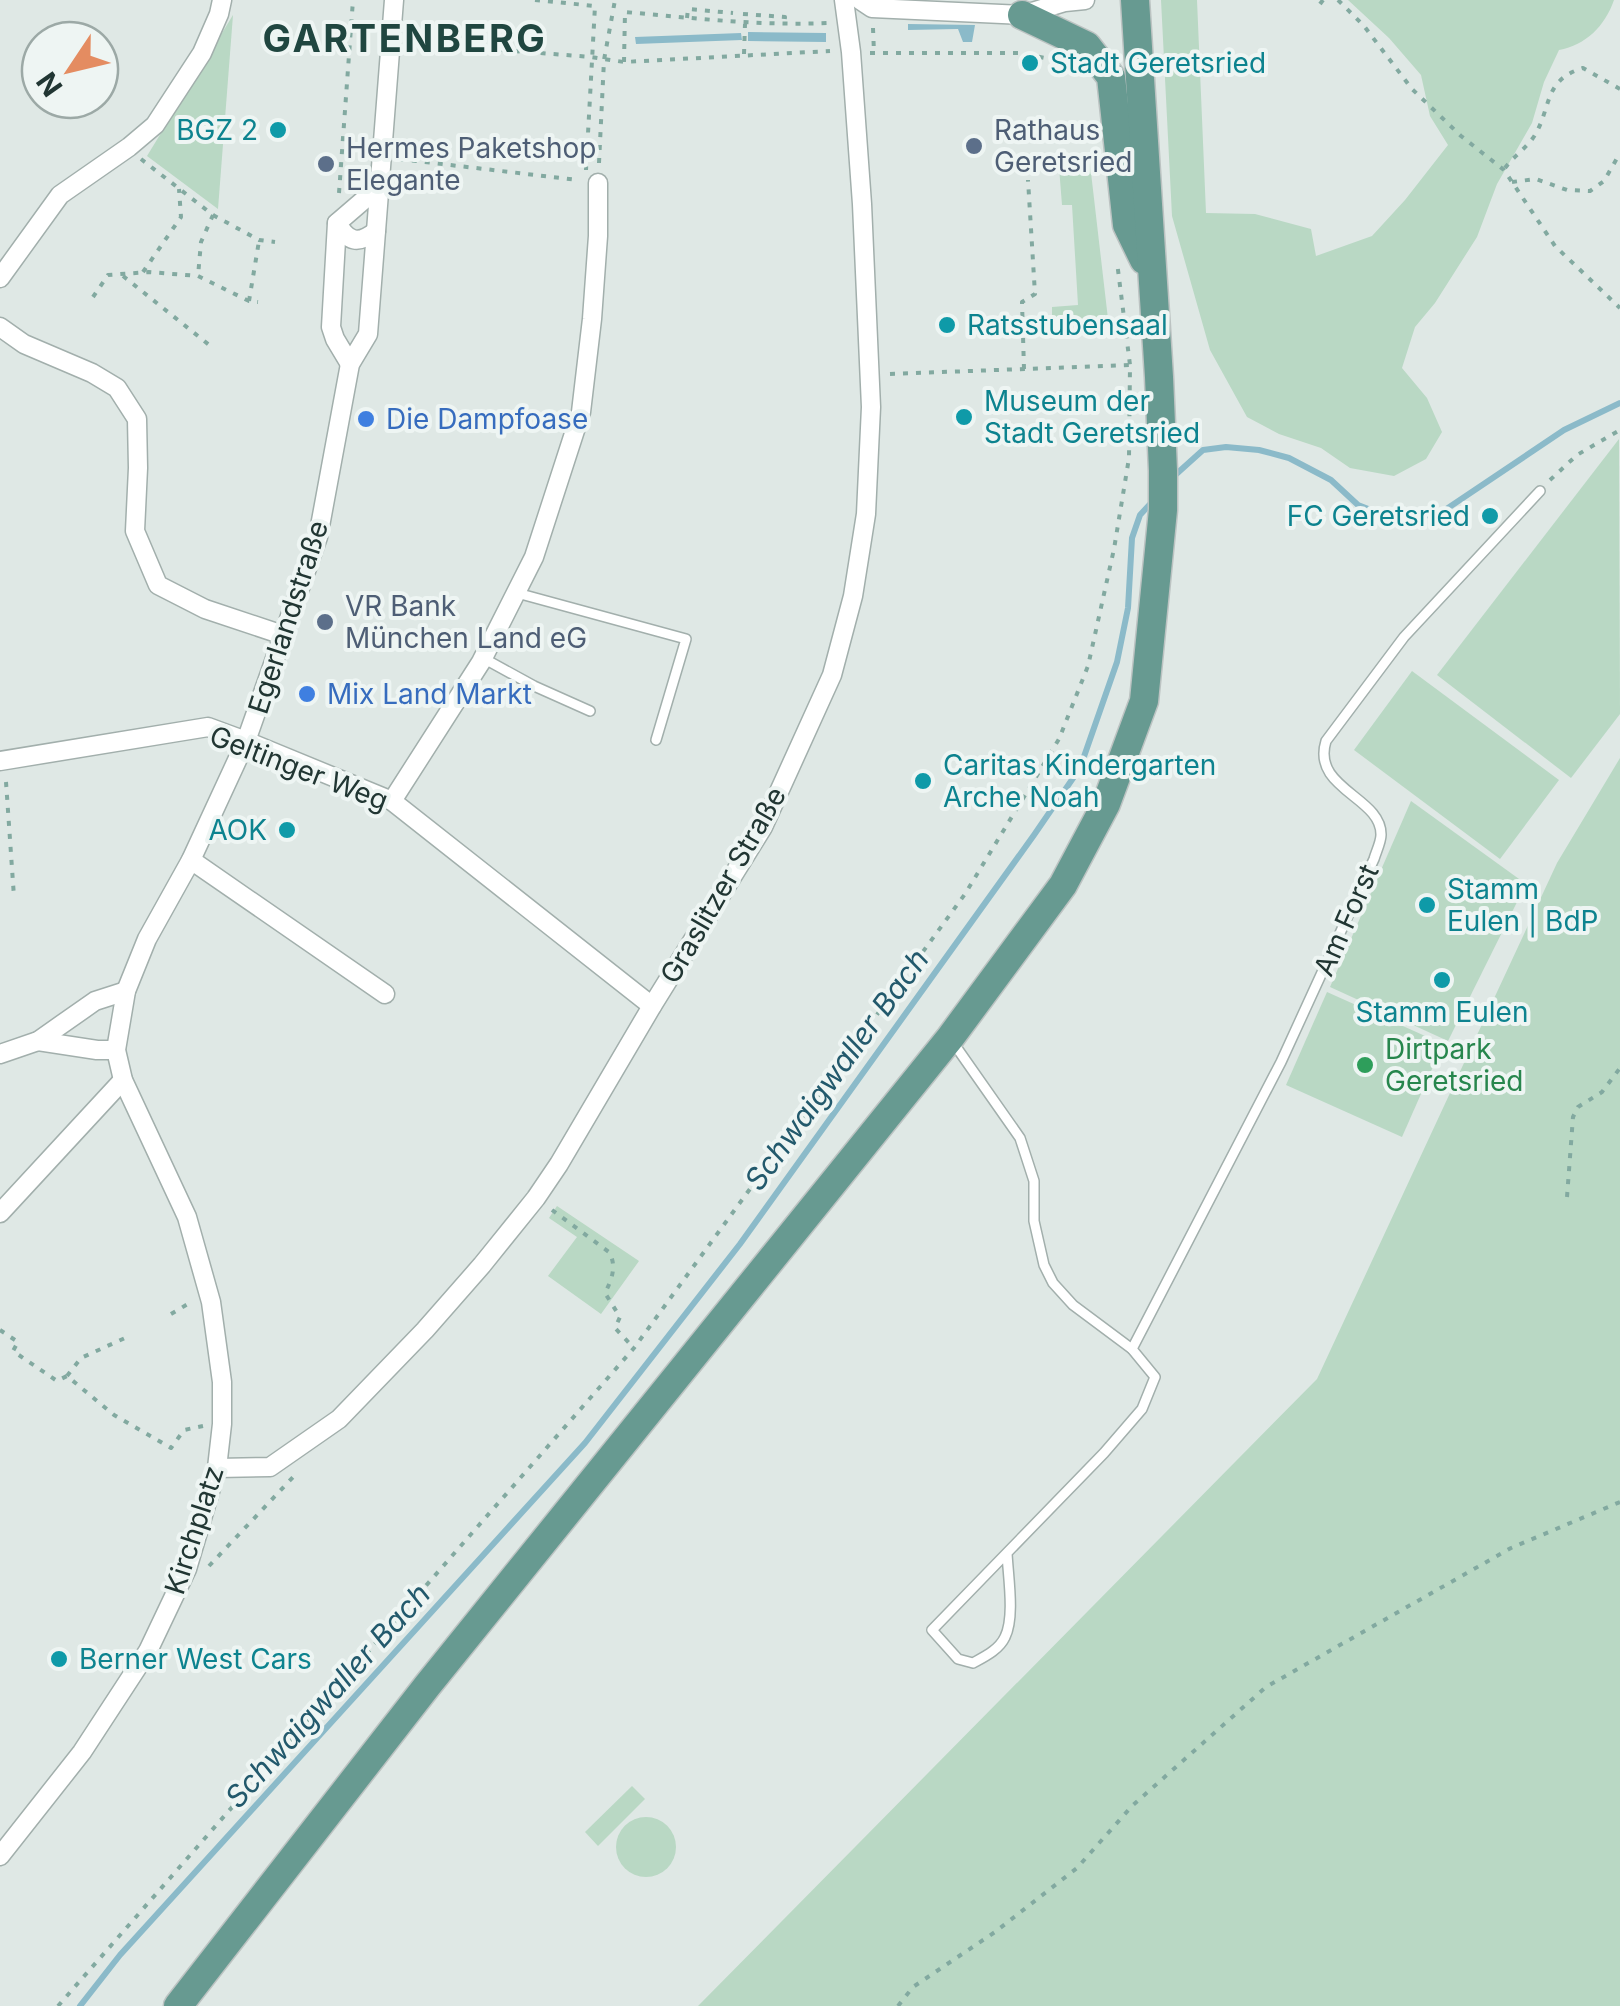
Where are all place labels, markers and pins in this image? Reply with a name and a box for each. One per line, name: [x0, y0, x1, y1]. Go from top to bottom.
place label: Stadt Geretsried: [1050, 46, 1266, 80]
marker: Stadt Geretsried: [1019, 52, 1041, 74]
place label: BGZ 2: [176, 113, 258, 147]
place label: Rathaus Geretsried: [994, 113, 1133, 179]
marker: BGZ 2: [267, 119, 289, 141]
place label: Hermes Paketshop Elegante: [346, 131, 596, 197]
marker: Rathaus Geretsried: [963, 135, 985, 157]
marker: Hermes Paketshop Elegante: [315, 153, 337, 175]
place label: Ratsstubensaal: [967, 308, 1168, 342]
marker: Ratsstubensaal: [936, 314, 958, 336]
place label: Museum der Stadt Geretsried: [984, 384, 1200, 450]
place label: Die Dampfoase: [386, 402, 588, 436]
marker: Museum der Stadt Geretsried: [953, 406, 975, 428]
marker: Die Dampfoase: [355, 408, 377, 430]
place label: FC Geretsried: [1287, 499, 1470, 533]
marker: FC Geretsried: [1479, 505, 1501, 527]
place label: VR Bank München Land eG: [345, 589, 587, 655]
marker: VR Bank München Land eG: [314, 611, 336, 633]
place label: Mix Land Markt: [327, 677, 532, 711]
marker: Mix Land Markt: [296, 683, 318, 705]
place label: Caritas Kindergarten Arche Noah: [943, 748, 1216, 814]
marker: Caritas Kindergarten Arche Noah: [912, 770, 934, 792]
place label: AOK: [208, 813, 267, 847]
marker: AOK: [276, 819, 298, 841]
place label: Stamm Eulen | BdP: [1447, 872, 1598, 938]
marker: Stamm Eulen | BdP: [1416, 894, 1438, 916]
marker: Stamm Eulen: [1431, 969, 1453, 991]
place label: Stamm Eulen: [1356, 995, 1528, 1029]
place label: Dirtpark Geretsried: [1385, 1032, 1524, 1098]
marker: Dirtpark Geretsried: [1354, 1054, 1376, 1076]
place label: Berner West Cars: [79, 1642, 312, 1676]
marker: Berner West Cars: [48, 1648, 70, 1670]

